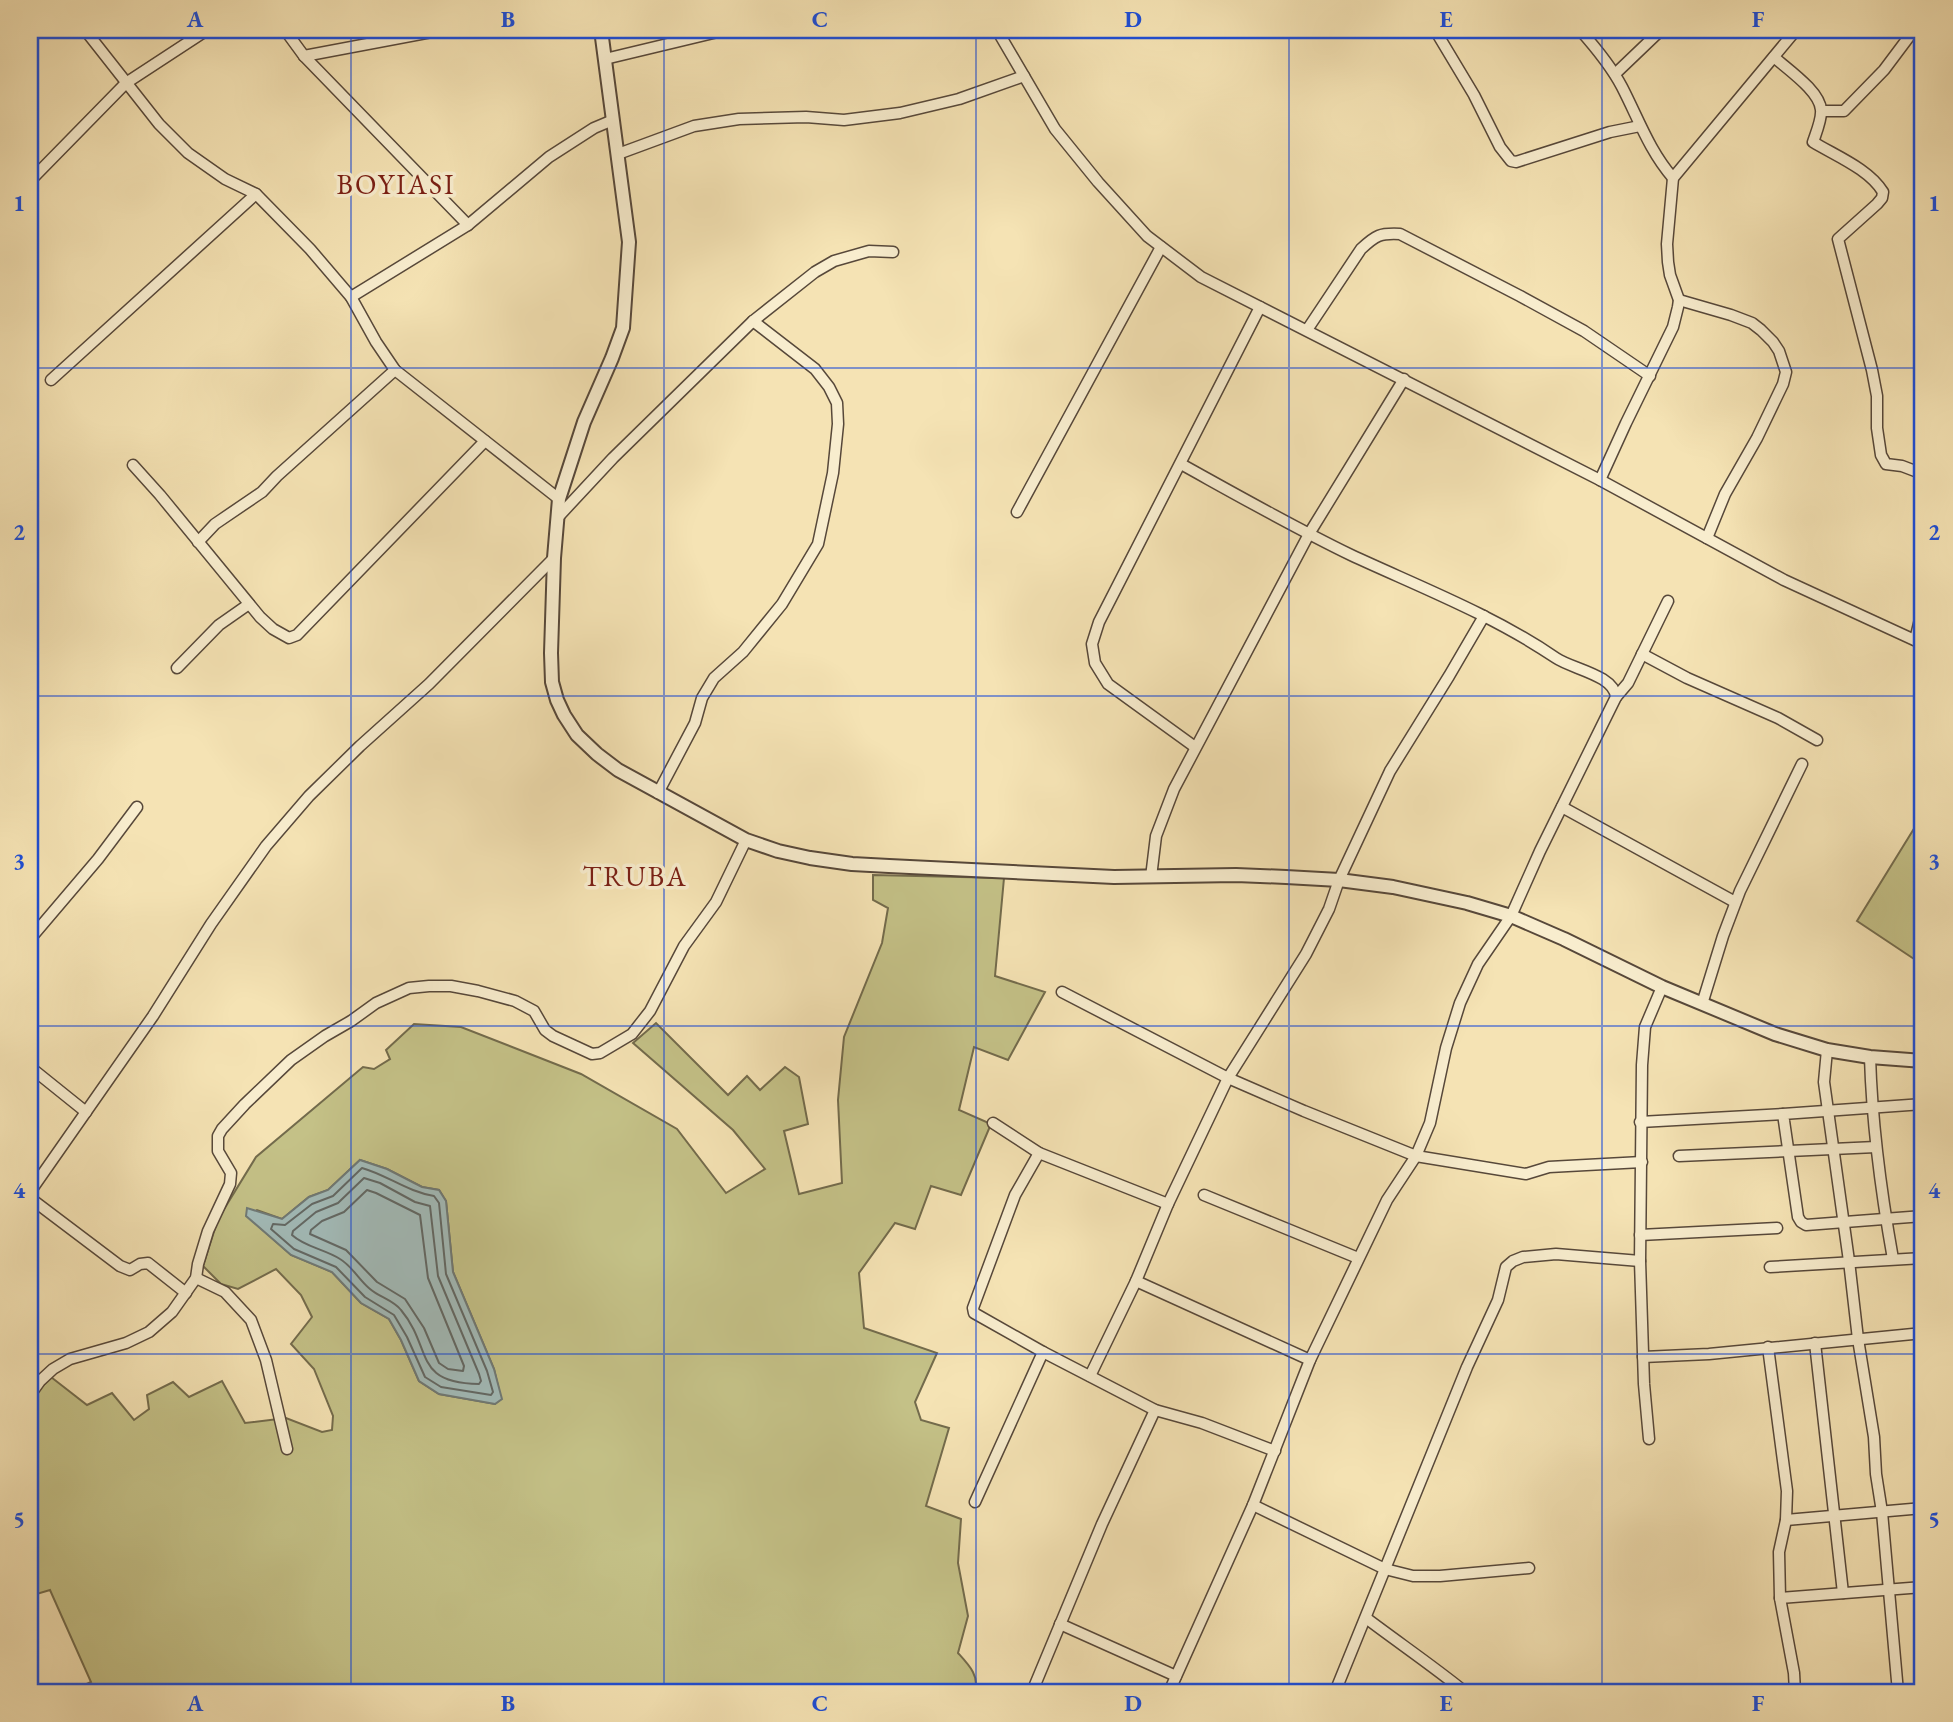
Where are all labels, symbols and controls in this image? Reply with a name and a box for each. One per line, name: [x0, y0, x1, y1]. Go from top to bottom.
text: A: [186, 4, 204, 34]
text: B: [501, 4, 515, 34]
text: C: [812, 4, 828, 34]
text: D: [1124, 4, 1142, 34]
text: E: [1439, 4, 1453, 34]
text: F: [1752, 4, 1765, 34]
district label: BOYIASI: [337, 166, 455, 202]
text: 1: [13, 188, 25, 218]
text: 1: [1928, 188, 1940, 218]
text: 2: [13, 517, 25, 547]
text: 2: [1928, 517, 1940, 547]
text: 3: [13, 846, 25, 876]
text: 3: [1928, 846, 1940, 876]
district label: TRUBA: [582, 858, 688, 894]
text: 4: [13, 1175, 26, 1205]
text: 4: [1928, 1175, 1941, 1205]
text: 5: [13, 1504, 25, 1534]
text: 5: [1928, 1504, 1940, 1534]
text: A: [186, 1688, 204, 1718]
text: B: [501, 1688, 515, 1718]
text: C: [812, 1688, 828, 1718]
text: D: [1124, 1688, 1142, 1718]
text: E: [1439, 1688, 1453, 1718]
text: F: [1752, 1688, 1765, 1718]

